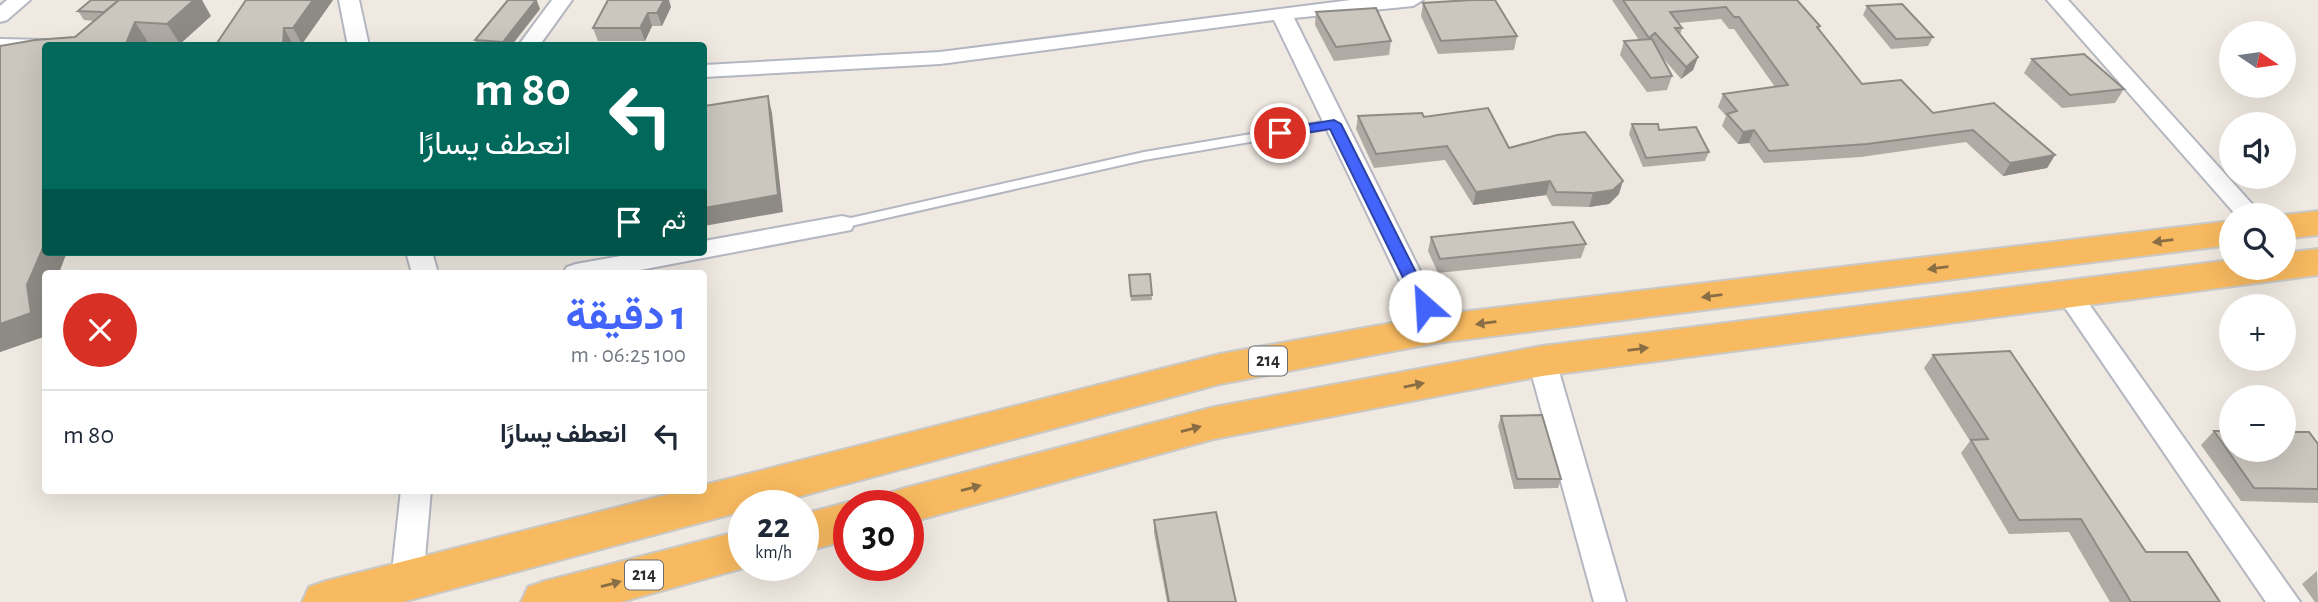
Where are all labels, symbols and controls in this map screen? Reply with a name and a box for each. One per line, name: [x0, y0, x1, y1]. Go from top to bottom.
north arrow: [2219, 21, 2296, 98]
map controls: [2219, 21, 2296, 462]
text: 80 m: [474, 66, 571, 115]
icon: left: [595, 70, 686, 161]
pin: [1250, 103, 1310, 163]
button: sound: [2219, 112, 2296, 189]
icon: arrive: [1261, 114, 1299, 152]
text: انعطف يسارًا: [418, 128, 571, 160]
icon: arrive: [610, 203, 648, 241]
button: search: [2219, 203, 2296, 280]
text: ثم: [662, 208, 686, 234]
one-way arrow: [2152, 236, 2174, 247]
one-way arrow: [1926, 263, 1948, 274]
position arrow: [1388, 269, 1462, 343]
one-way arrow: [1701, 290, 1723, 301]
button: close: [63, 293, 137, 367]
button: +: [2219, 294, 2296, 371]
text: 1 دقيقة: [566, 295, 686, 337]
one-way arrow: [1475, 317, 1497, 328]
one-way arrow: [1627, 343, 1649, 354]
text: 100 m · 06:25: [570, 344, 686, 367]
road number: 214: [1249, 346, 1287, 376]
one-way arrow: [1403, 379, 1425, 390]
button: −: [2219, 385, 2296, 462]
icon: left: [648, 417, 686, 455]
text: انعطف يسارًا: [500, 421, 627, 447]
text: 80 m: [63, 422, 114, 448]
one-way arrow: [1180, 424, 1201, 434]
one-way arrow: [960, 482, 982, 493]
speed limit sign: 30: [833, 490, 924, 581]
text: 22: [757, 509, 790, 544]
text: km/h: [755, 544, 792, 562]
road number: 214: [625, 560, 663, 590]
one-way arrow: [601, 579, 622, 589]

